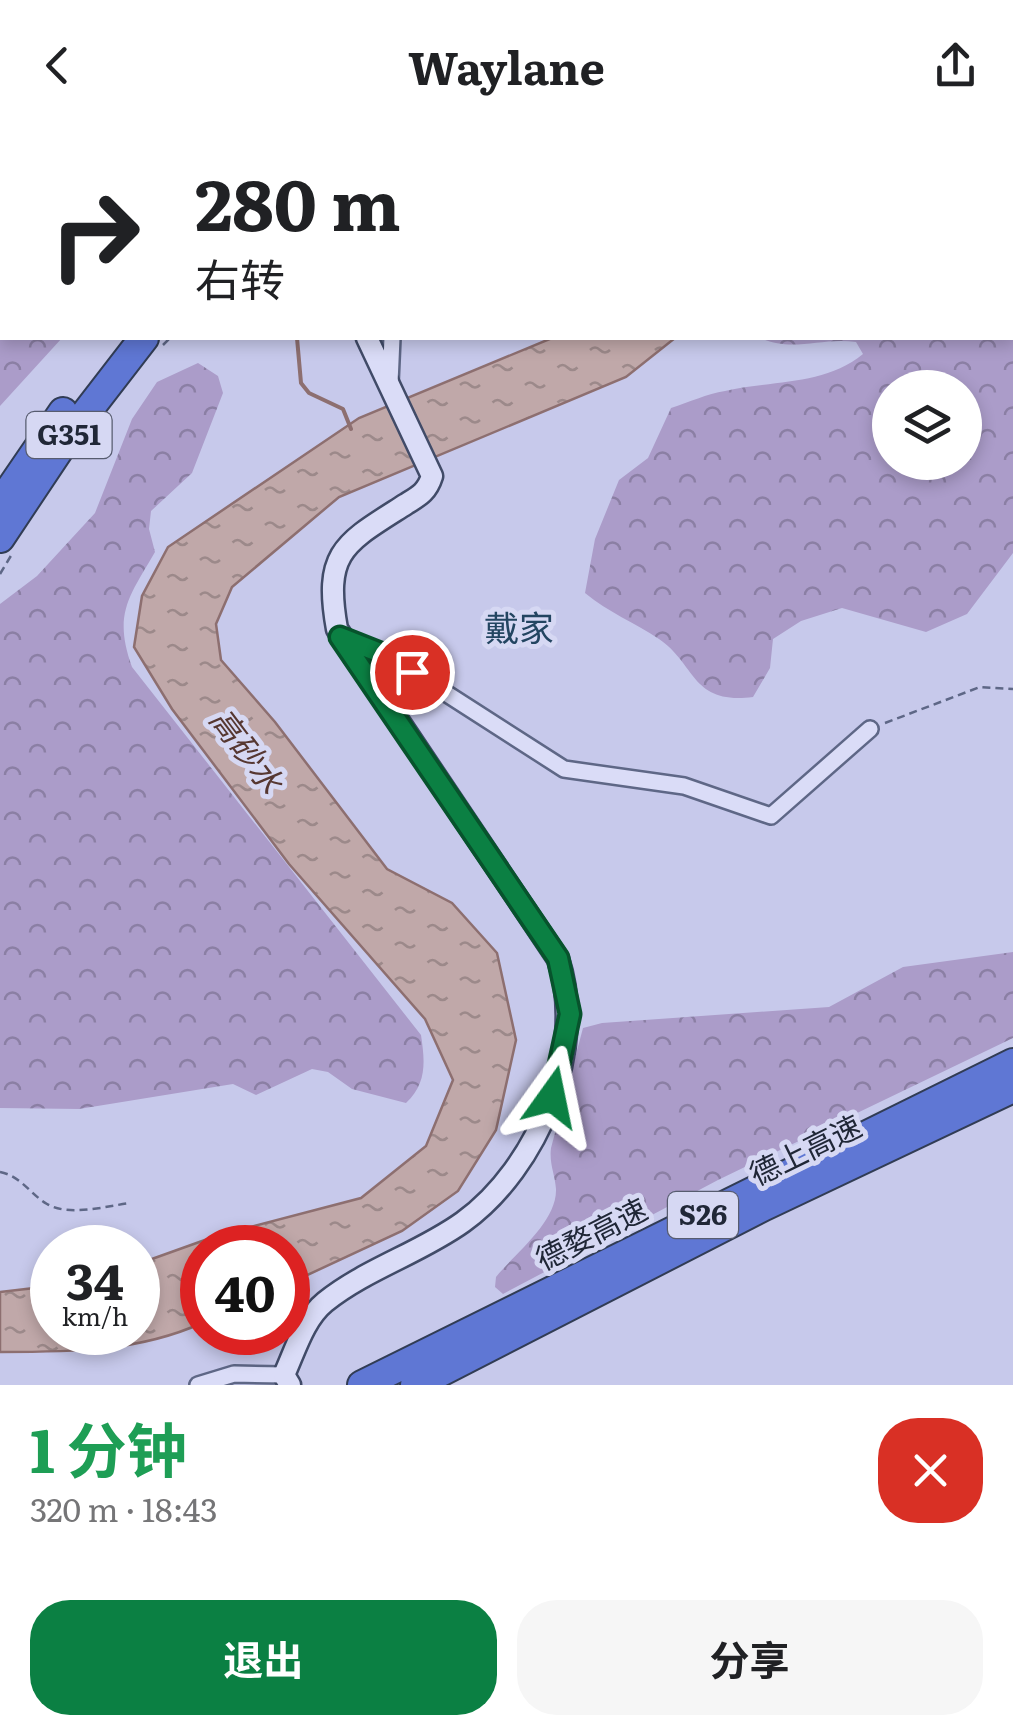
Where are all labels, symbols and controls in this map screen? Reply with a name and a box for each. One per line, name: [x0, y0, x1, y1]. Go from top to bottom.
text: Waylane: [408, 32, 605, 99]
icon: back: [30, 38, 85, 93]
icon: share: [928, 38, 983, 93]
text: 280 m: [195, 149, 401, 253]
icon: right: [30, 170, 160, 300]
text: 右转: [195, 244, 285, 311]
map controls: [872, 370, 982, 480]
button: layers: [872, 370, 982, 480]
road number: G351: [27, 412, 112, 458]
district label: 戴家: [484, 600, 554, 652]
pin: [370, 630, 455, 715]
icon: arrive: [385, 645, 440, 700]
water label: 高砂水: [200, 696, 298, 804]
position arrow: [500, 1045, 604, 1149]
street label: 德上高速: [741, 1102, 868, 1194]
street label: 德婺高速: [527, 1185, 654, 1279]
road number: S26: [668, 1192, 738, 1238]
speed limit sign: 40: [180, 1225, 310, 1355]
text: 34: [66, 1241, 124, 1315]
text: km/h: [62, 1297, 128, 1334]
text: 1 分钟: [30, 1402, 187, 1491]
button: close: [878, 1418, 983, 1523]
text: 320 m · 18:43: [30, 1484, 218, 1532]
button: 退出: [30, 1600, 497, 1715]
button: 分享: [517, 1600, 983, 1715]

